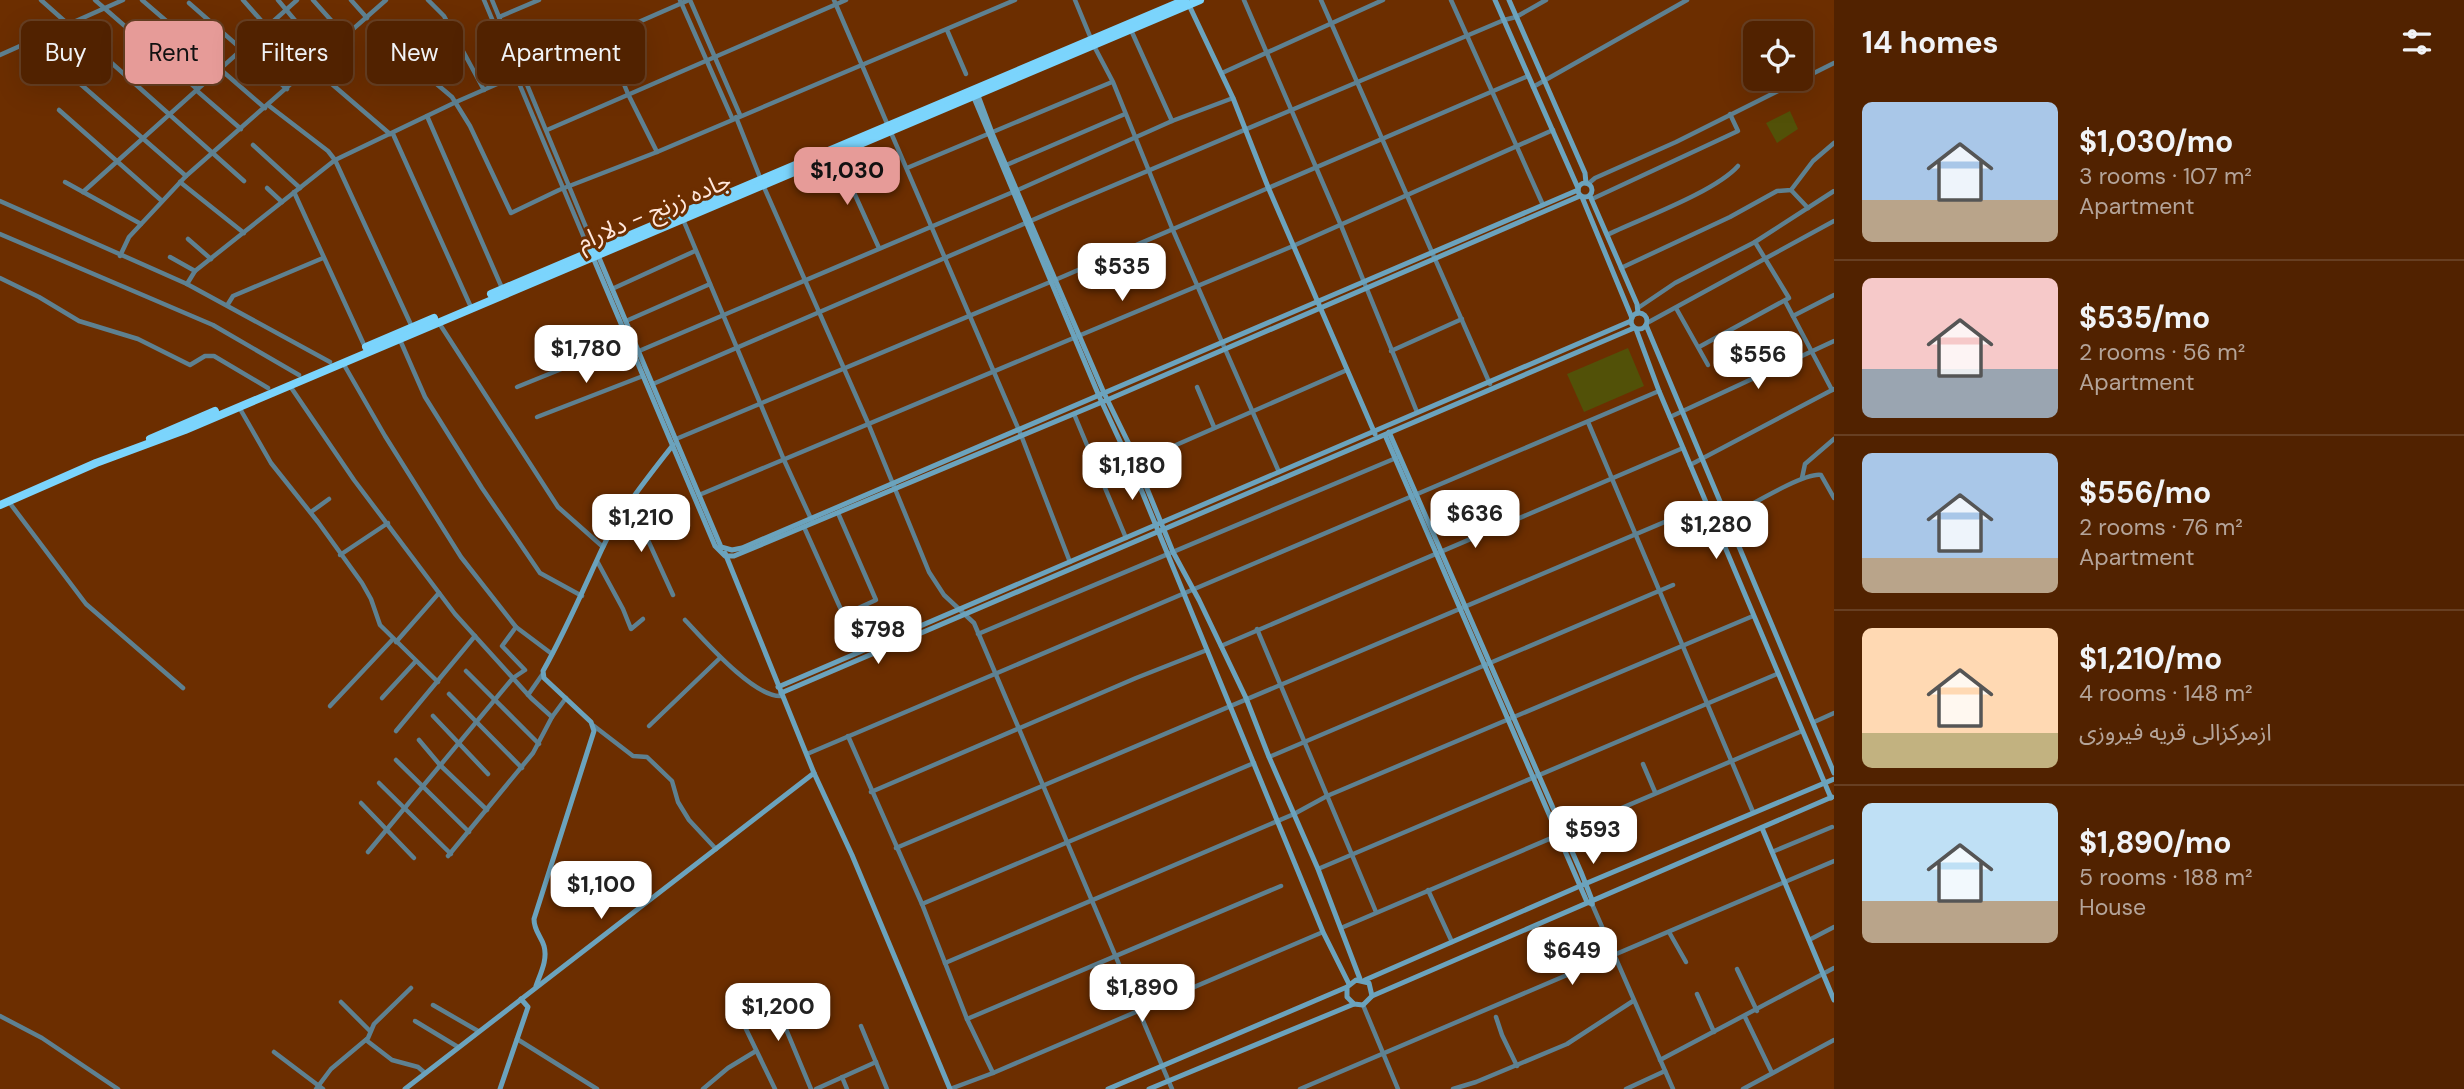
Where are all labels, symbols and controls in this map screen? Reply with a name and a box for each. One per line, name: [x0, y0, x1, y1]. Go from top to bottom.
chip: Buy: [21, 21, 111, 84]
chip: Rent: [125, 21, 223, 84]
chip: Filters: [237, 21, 353, 84]
chip: New: [367, 21, 463, 84]
chip: Apartment: [477, 21, 645, 84]
map controls: [1743, 21, 1813, 91]
button: locate: [1743, 21, 1813, 91]
text: 14 homes: [1862, 23, 1999, 62]
icon: filters: [2398, 23, 2436, 61]
text: $1,030/mo: [2079, 122, 2233, 161]
icon: home: [1918, 130, 2002, 214]
pin: $1,030: [790, 148, 904, 207]
text: $1,030: [810, 155, 884, 185]
text: 3 rooms · 107 m²: [2079, 161, 2252, 191]
street label: جاده زرنج - دلارام: [572, 164, 737, 260]
text: Apartment: [2079, 191, 2194, 221]
pin: $535: [1081, 244, 1163, 303]
text: $535: [1094, 251, 1150, 281]
text: $535/mo: [2079, 298, 2210, 337]
icon: home: [1918, 306, 2002, 390]
pin: $1,780: [529, 326, 643, 385]
pin: $556: [1717, 332, 1799, 391]
text: $1,780: [551, 333, 621, 363]
text: 2 rooms · 56 m²: [2079, 337, 2245, 367]
text: $556: [1729, 339, 1787, 369]
text: Apartment: [2079, 367, 2194, 397]
pin: $1,180: [1075, 442, 1189, 502]
text: $1,180: [1098, 450, 1166, 480]
text: $556/mo: [2079, 473, 2211, 512]
icon: home: [1918, 481, 2002, 565]
pin: $636: [1434, 490, 1516, 550]
pin: $1,210: [584, 494, 698, 554]
text: $636: [1447, 498, 1503, 528]
text: $1,210: [608, 502, 674, 532]
pin: $1,280: [1659, 502, 1773, 561]
text: $1,280: [1680, 509, 1752, 539]
text: 2 rooms · 76 m²: [2079, 512, 2243, 542]
text: Apartment: [2079, 542, 2194, 572]
pin: $798: [837, 606, 919, 666]
text: $798: [851, 614, 906, 644]
text: $1,210/mo: [2079, 639, 2222, 678]
icon: home: [1918, 656, 2002, 740]
text: 4 rooms · 148 m²: [2079, 678, 2253, 708]
text: ازمرکزالی قریه فیروزی: [2079, 717, 2272, 747]
pin: $593: [1552, 806, 1634, 866]
text: $593: [1565, 814, 1621, 844]
text: $1,890/mo: [2079, 823, 2231, 862]
icon: home: [1918, 831, 2002, 915]
pin: $1,100: [544, 862, 658, 921]
text: 5 rooms · 188 m²: [2079, 862, 2253, 892]
text: $1,100: [567, 869, 635, 899]
text: House: [2079, 892, 2146, 922]
pin: $649: [1531, 928, 1613, 987]
text: $649: [1543, 935, 1601, 965]
pin: $1,890: [1085, 964, 1199, 1024]
text: $1,890: [1106, 972, 1178, 1002]
pin: $1,200: [721, 984, 835, 1043]
text: $1,200: [741, 991, 815, 1021]

